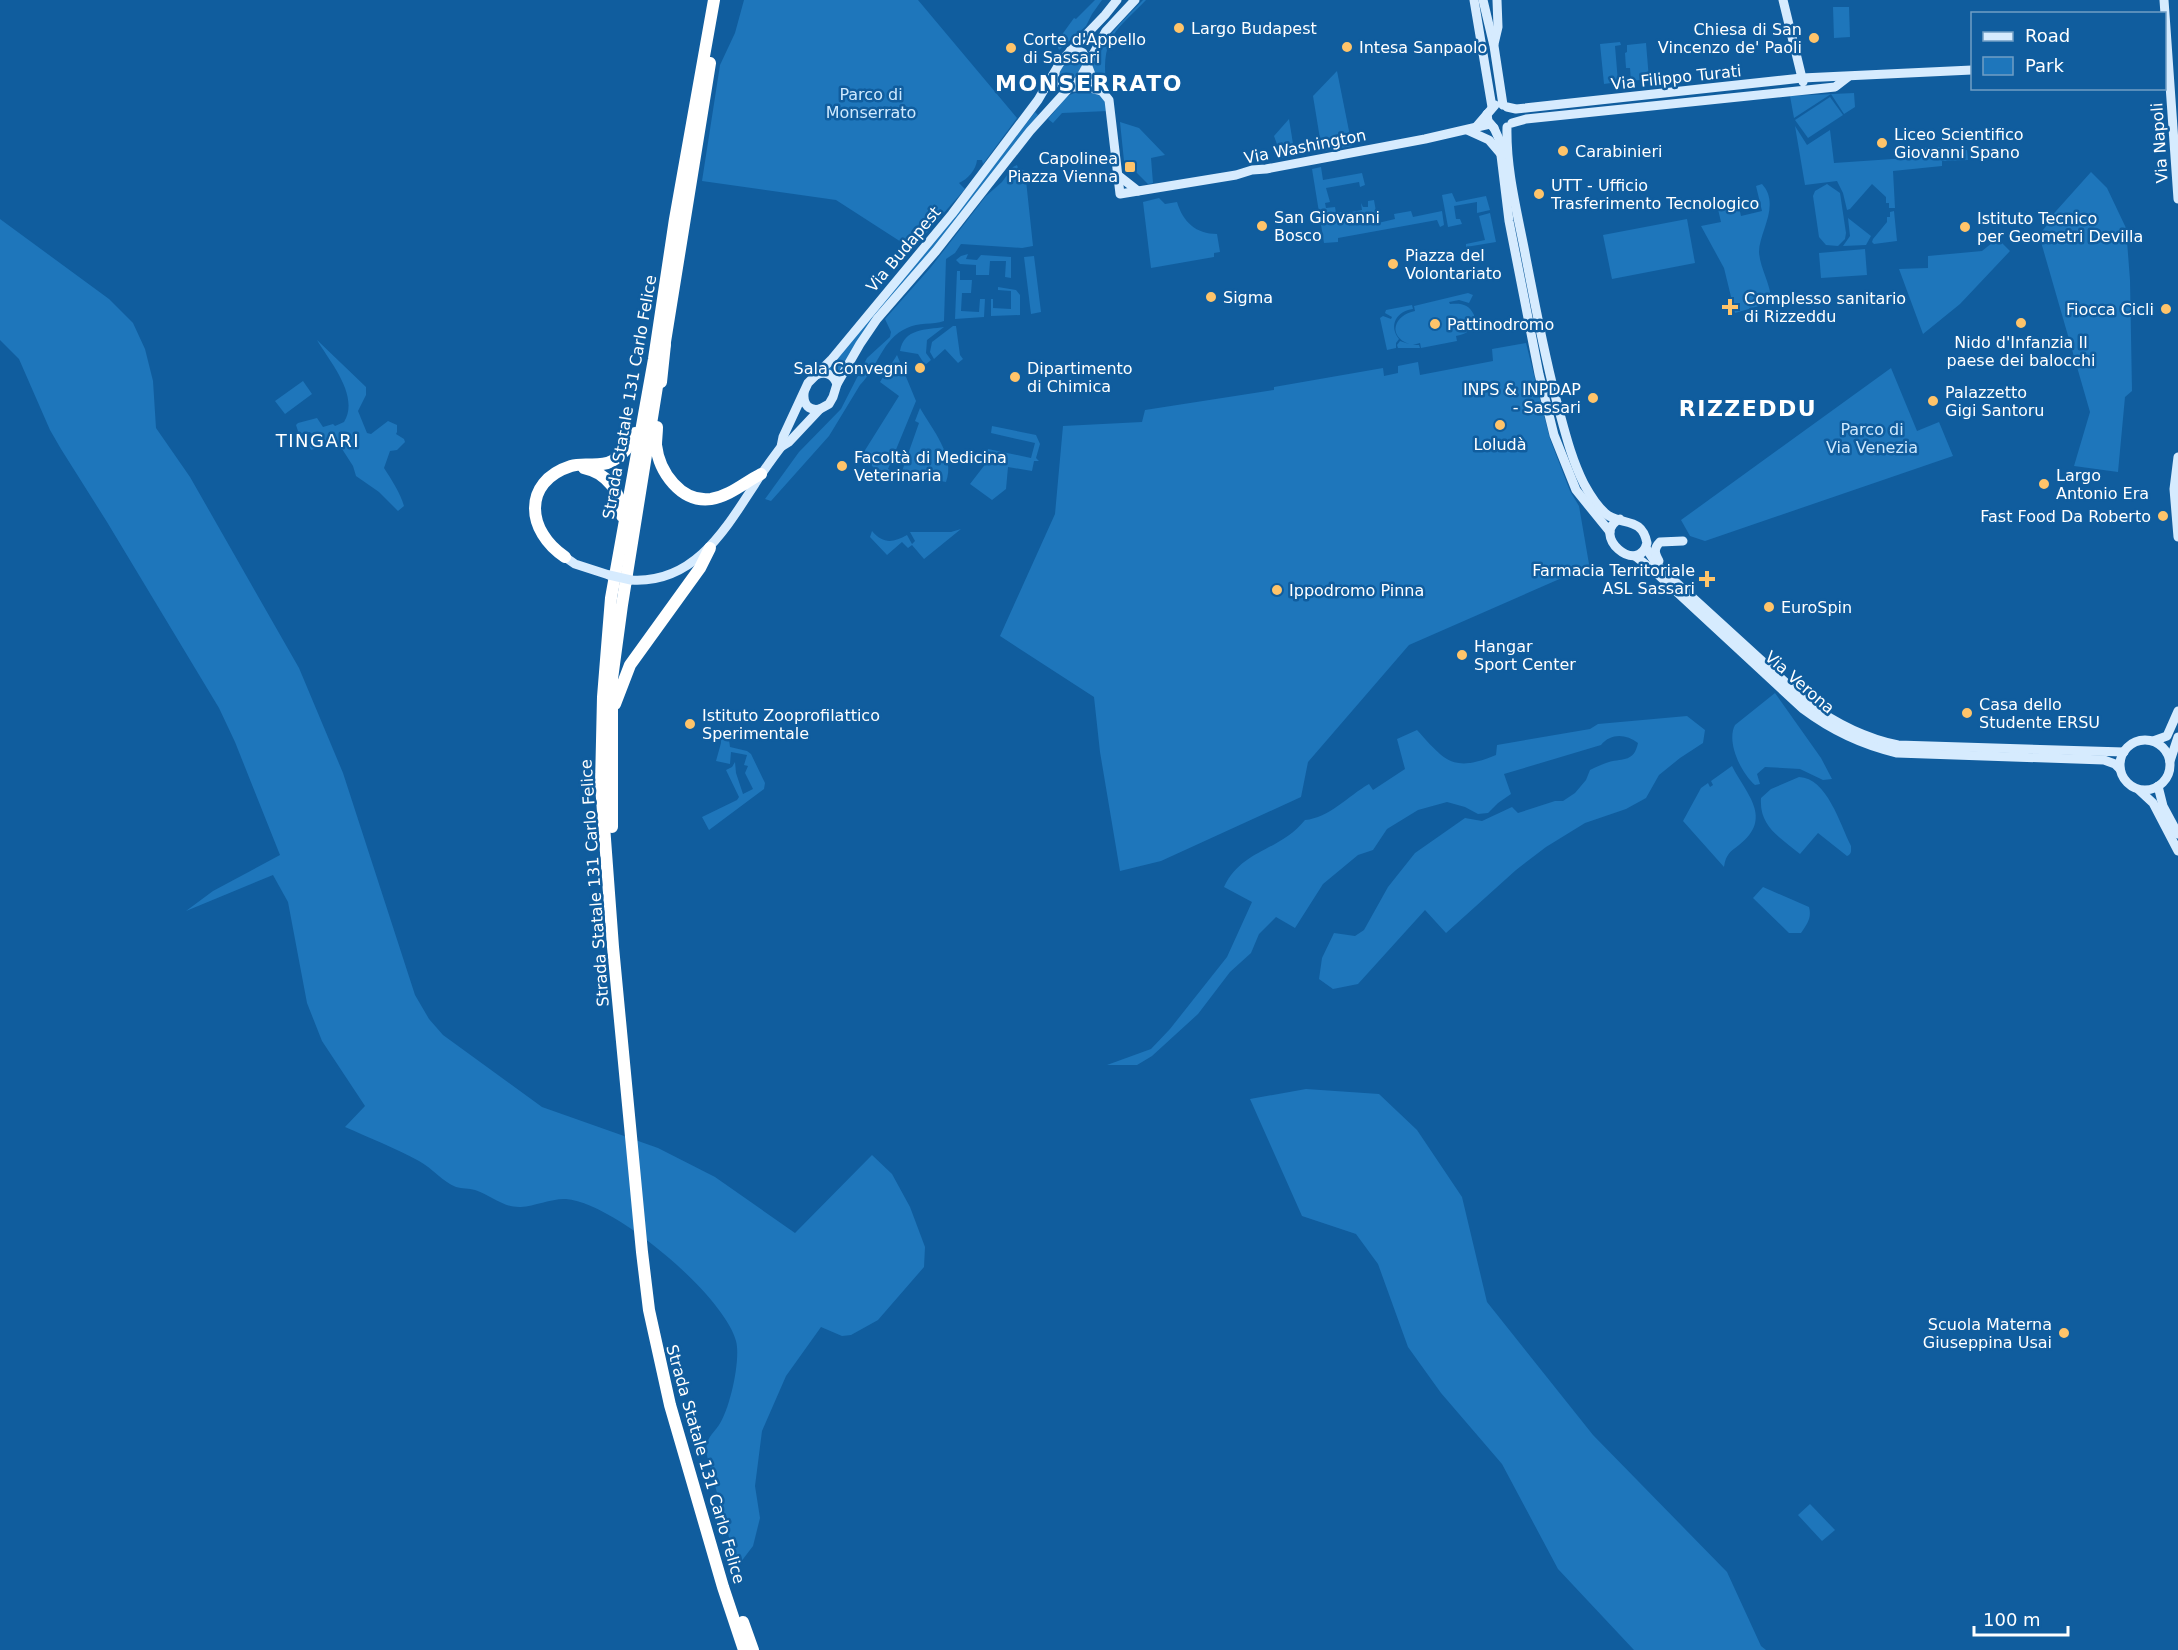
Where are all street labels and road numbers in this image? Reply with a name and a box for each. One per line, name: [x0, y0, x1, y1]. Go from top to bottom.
street label: Via Filippo Turati: [1610, 61, 1742, 94]
street label: Via Napoli: [2147, 102, 2172, 184]
street label: Via Washington: [1242, 125, 1368, 168]
street label: Via Budapest: [862, 203, 945, 296]
street label: Strada Statale 131 Carlo Felice: [599, 273, 660, 521]
street label: Via Verona: [1761, 647, 1838, 718]
street label: Strada Statale 131 Carlo Felice: [576, 759, 613, 1007]
street label: Strada Statale 131 Carlo Felice: [662, 1342, 749, 1586]

